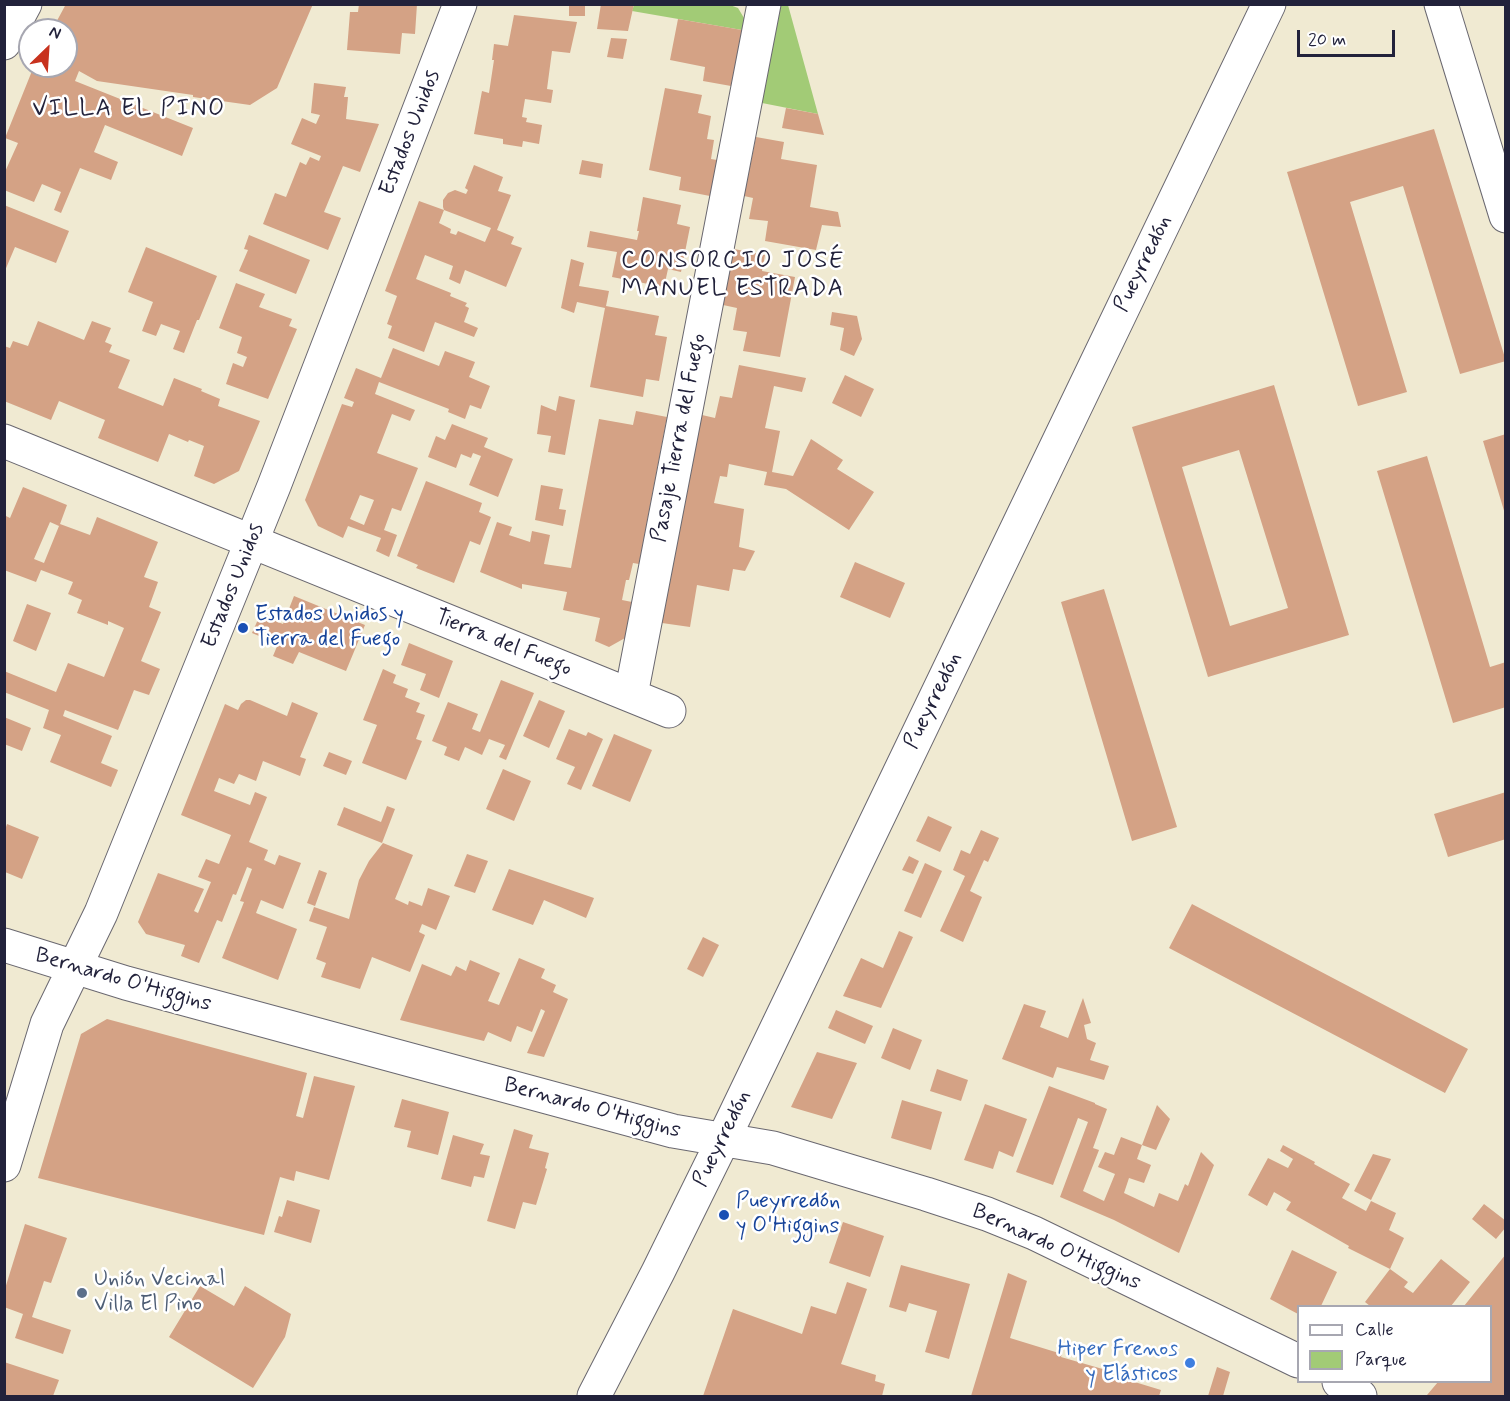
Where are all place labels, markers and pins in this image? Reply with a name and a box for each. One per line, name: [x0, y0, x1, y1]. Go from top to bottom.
place label: Estados Unidos y Tierra del Fuego: [255, 602, 404, 654]
marker: Estados Unidos y Tierra del Fuego: [236, 621, 250, 635]
place label: Pueyrredón y O'Higgins: [736, 1189, 840, 1240]
marker: Pueyrredón y O'Higgins: [717, 1208, 731, 1222]
place label: Unión Vecinal Villa El Pino: [94, 1267, 225, 1318]
marker: Unión Vecinal Villa El Pino: [75, 1286, 89, 1300]
place label: Hiper Frenos y Elásticos: [1057, 1337, 1178, 1388]
marker: Hiper Frenos y Elásticos: [1183, 1356, 1197, 1370]

